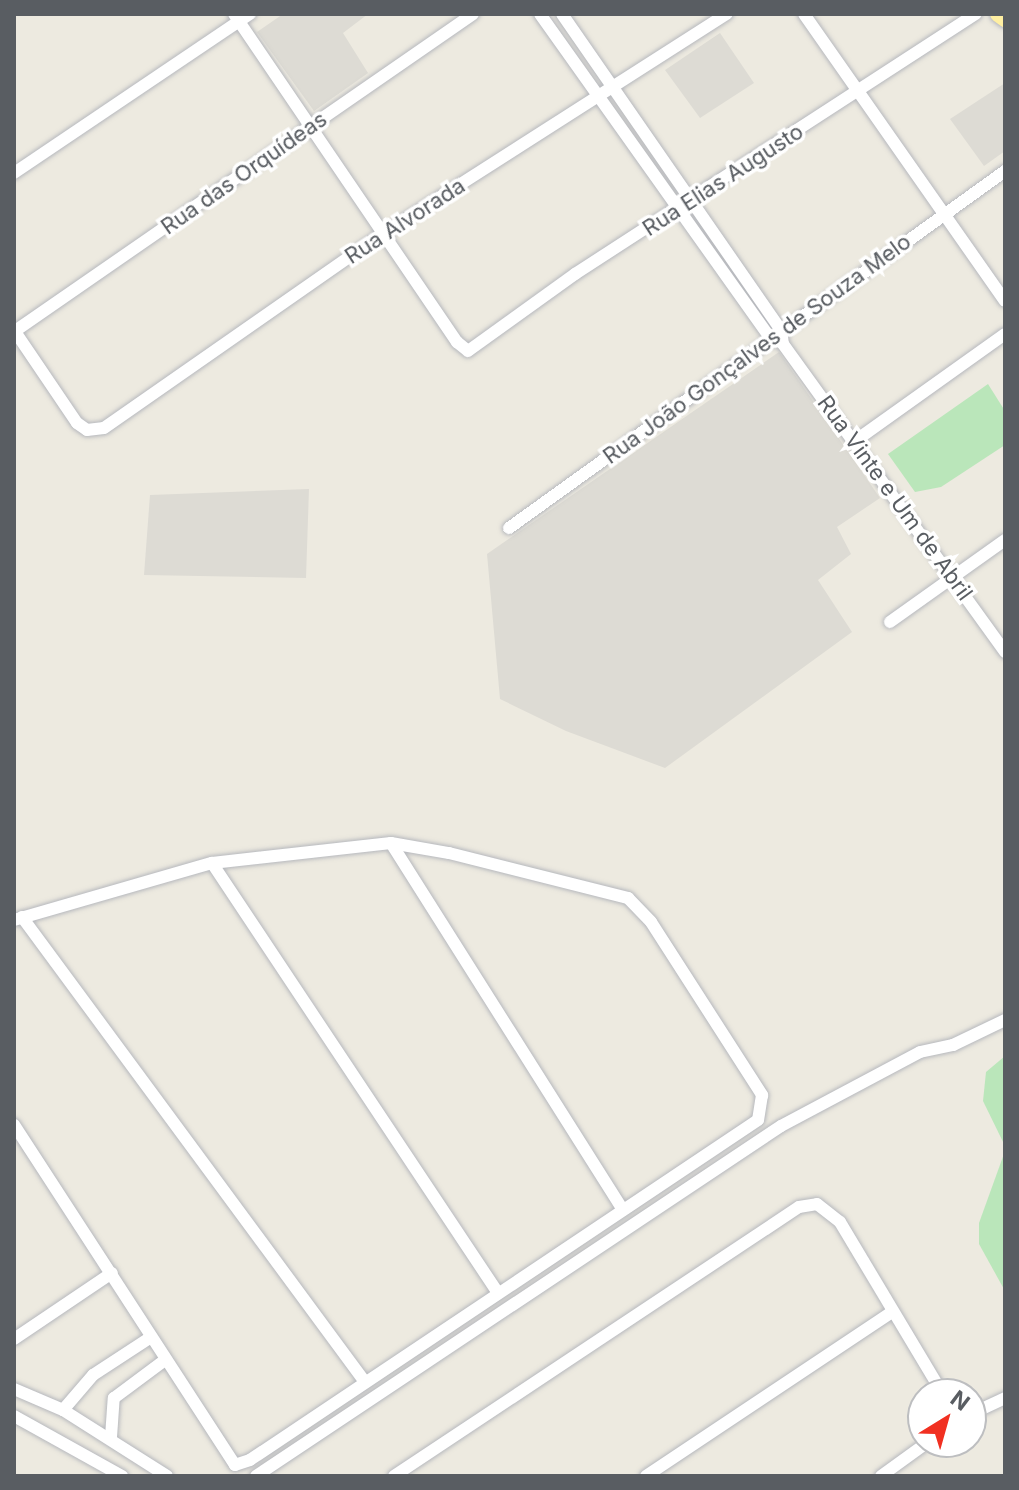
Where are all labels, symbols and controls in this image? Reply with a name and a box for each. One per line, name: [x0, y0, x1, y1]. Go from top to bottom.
street label: Rua das Orquídeas: [156, 106, 332, 240]
street label: Rua Elias Augusto: [638, 118, 808, 242]
street label: Rua Alvorada: [340, 172, 470, 270]
street label: Rua João Gonçalves de Souza Melo: [598, 228, 916, 470]
street label: Rua Vinte e Um de Abril: [812, 391, 978, 605]
north arrow: [907, 1378, 987, 1458]
text: N: [946, 1385, 975, 1416]

